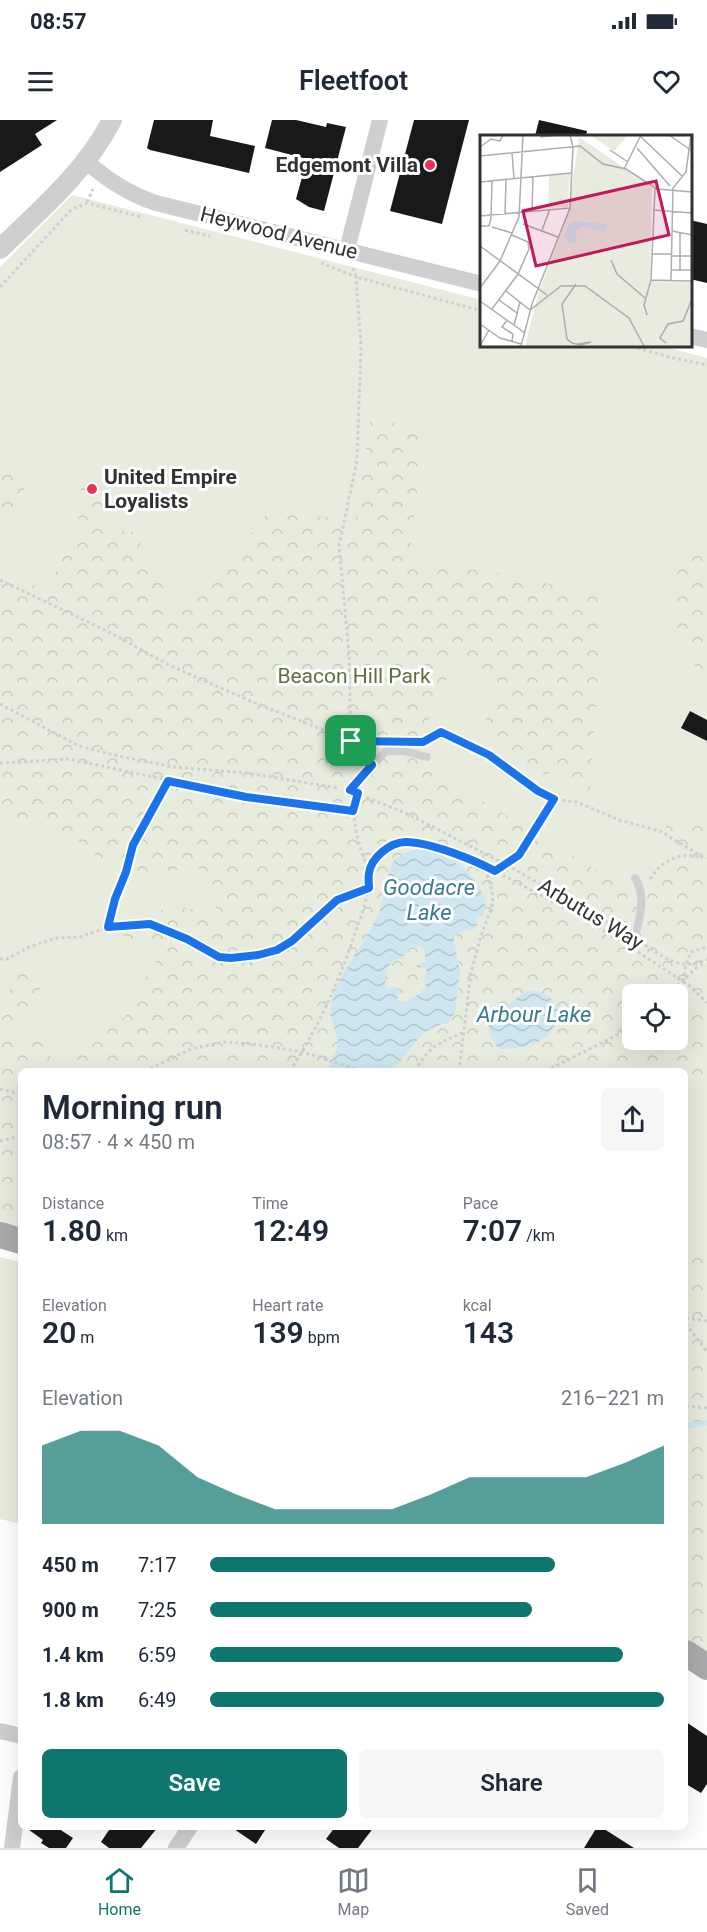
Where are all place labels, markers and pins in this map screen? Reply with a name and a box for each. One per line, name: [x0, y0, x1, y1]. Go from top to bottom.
place label: Edgemont Villa: [275, 153, 418, 177]
marker: Edgemont Villa: [423, 158, 437, 172]
place label: United Empire Loyalists: [104, 465, 237, 513]
marker: United Empire Loyalists: [85, 482, 99, 496]
pin: [325, 715, 376, 766]

